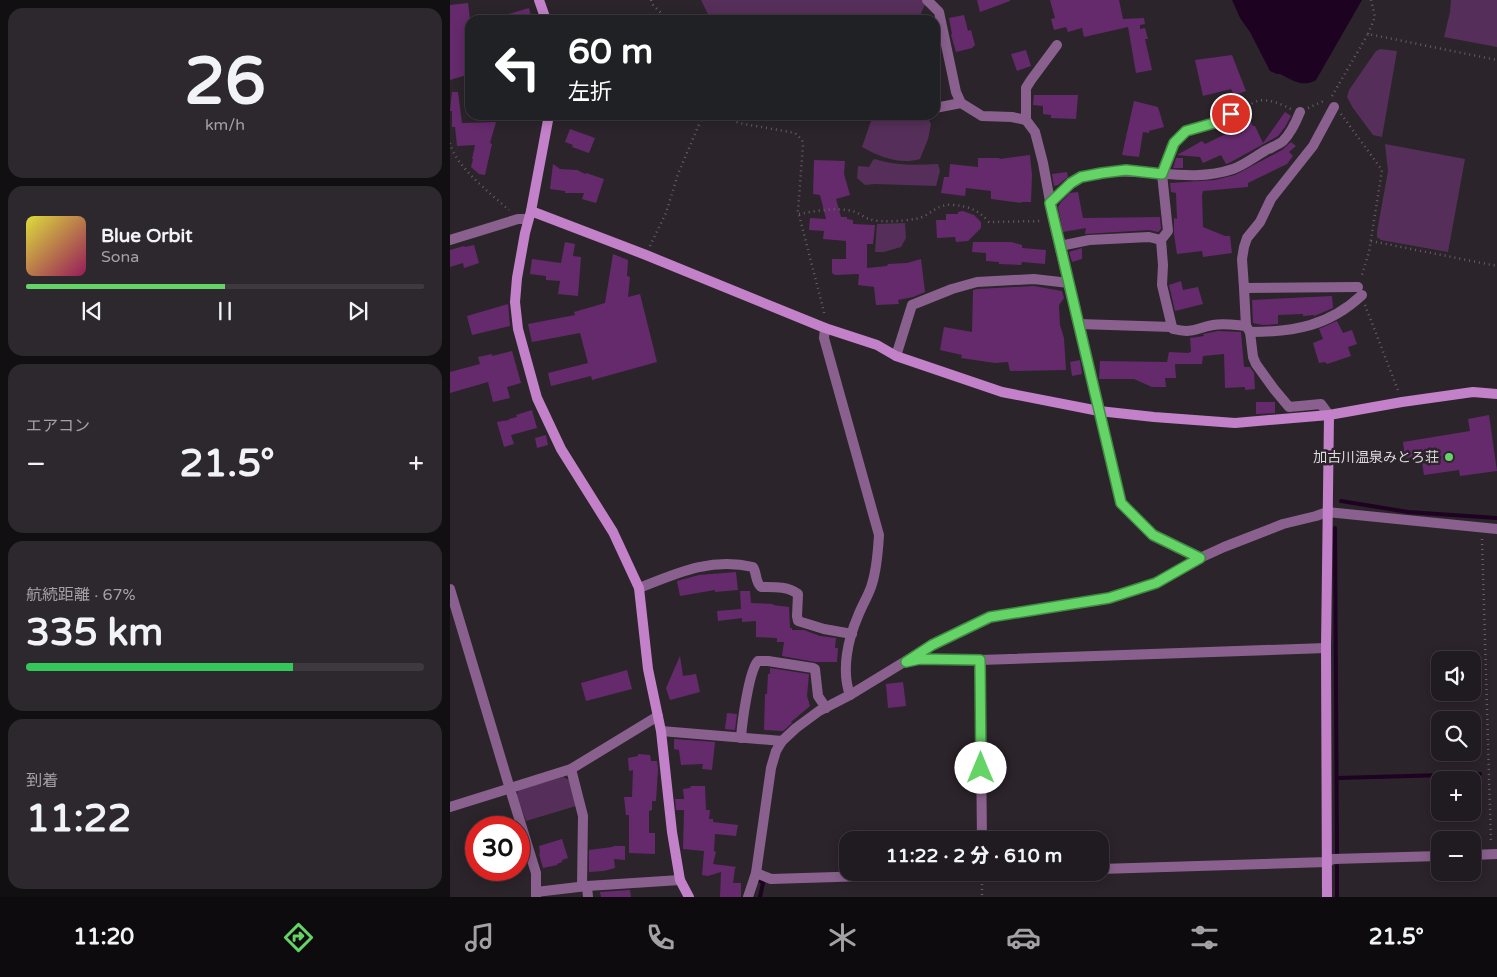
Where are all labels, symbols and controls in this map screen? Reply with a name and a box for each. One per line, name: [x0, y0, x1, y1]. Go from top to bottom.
text: 60 m: [568, 31, 653, 73]
icon: left: [485, 35, 550, 100]
text: 26: [184, 43, 266, 122]
text: 左折: [568, 79, 612, 105]
pin: [1210, 93, 1252, 135]
icon: arrive: [1217, 100, 1245, 128]
text: km/h: [205, 115, 245, 135]
text: Blue Orbit: [101, 225, 193, 247]
text: Sona: [101, 247, 139, 267]
icon: previous: [78, 297, 106, 325]
icon: pause: [211, 297, 239, 325]
icon: next: [344, 297, 372, 325]
text: エアコン: [26, 416, 90, 436]
text: 21.5°: [180, 441, 275, 487]
text: −: [26, 447, 46, 481]
text: +: [408, 447, 424, 481]
place label: 加古川温泉みとろ荘: [1313, 449, 1439, 466]
marker: 加古川温泉みとろ荘: [1443, 451, 1455, 463]
text: 航続距離 · 67%: [26, 585, 136, 605]
text: 335 km: [26, 610, 163, 656]
map controls: [1431, 651, 1481, 881]
button: sound: [1431, 651, 1481, 701]
button: search: [1431, 711, 1481, 761]
position arrow: [954, 741, 1006, 793]
text: 到着: [26, 771, 58, 791]
button: +: [1431, 771, 1481, 821]
text: 11:22: [26, 796, 131, 842]
speed limit sign: 30: [465, 816, 530, 881]
button: −: [1431, 831, 1481, 881]
text: 11:22 · 2 分 · 610 m: [886, 845, 1062, 867]
icon: directions: [281, 920, 316, 955]
icon: music: [462, 920, 497, 955]
icon: phone: [643, 920, 678, 955]
icon: climate: [825, 920, 860, 955]
icon: car: [1006, 920, 1041, 955]
icon: filters: [1187, 920, 1222, 955]
text: 11:20: [73, 924, 134, 950]
text: 21.5°: [1369, 924, 1424, 950]

